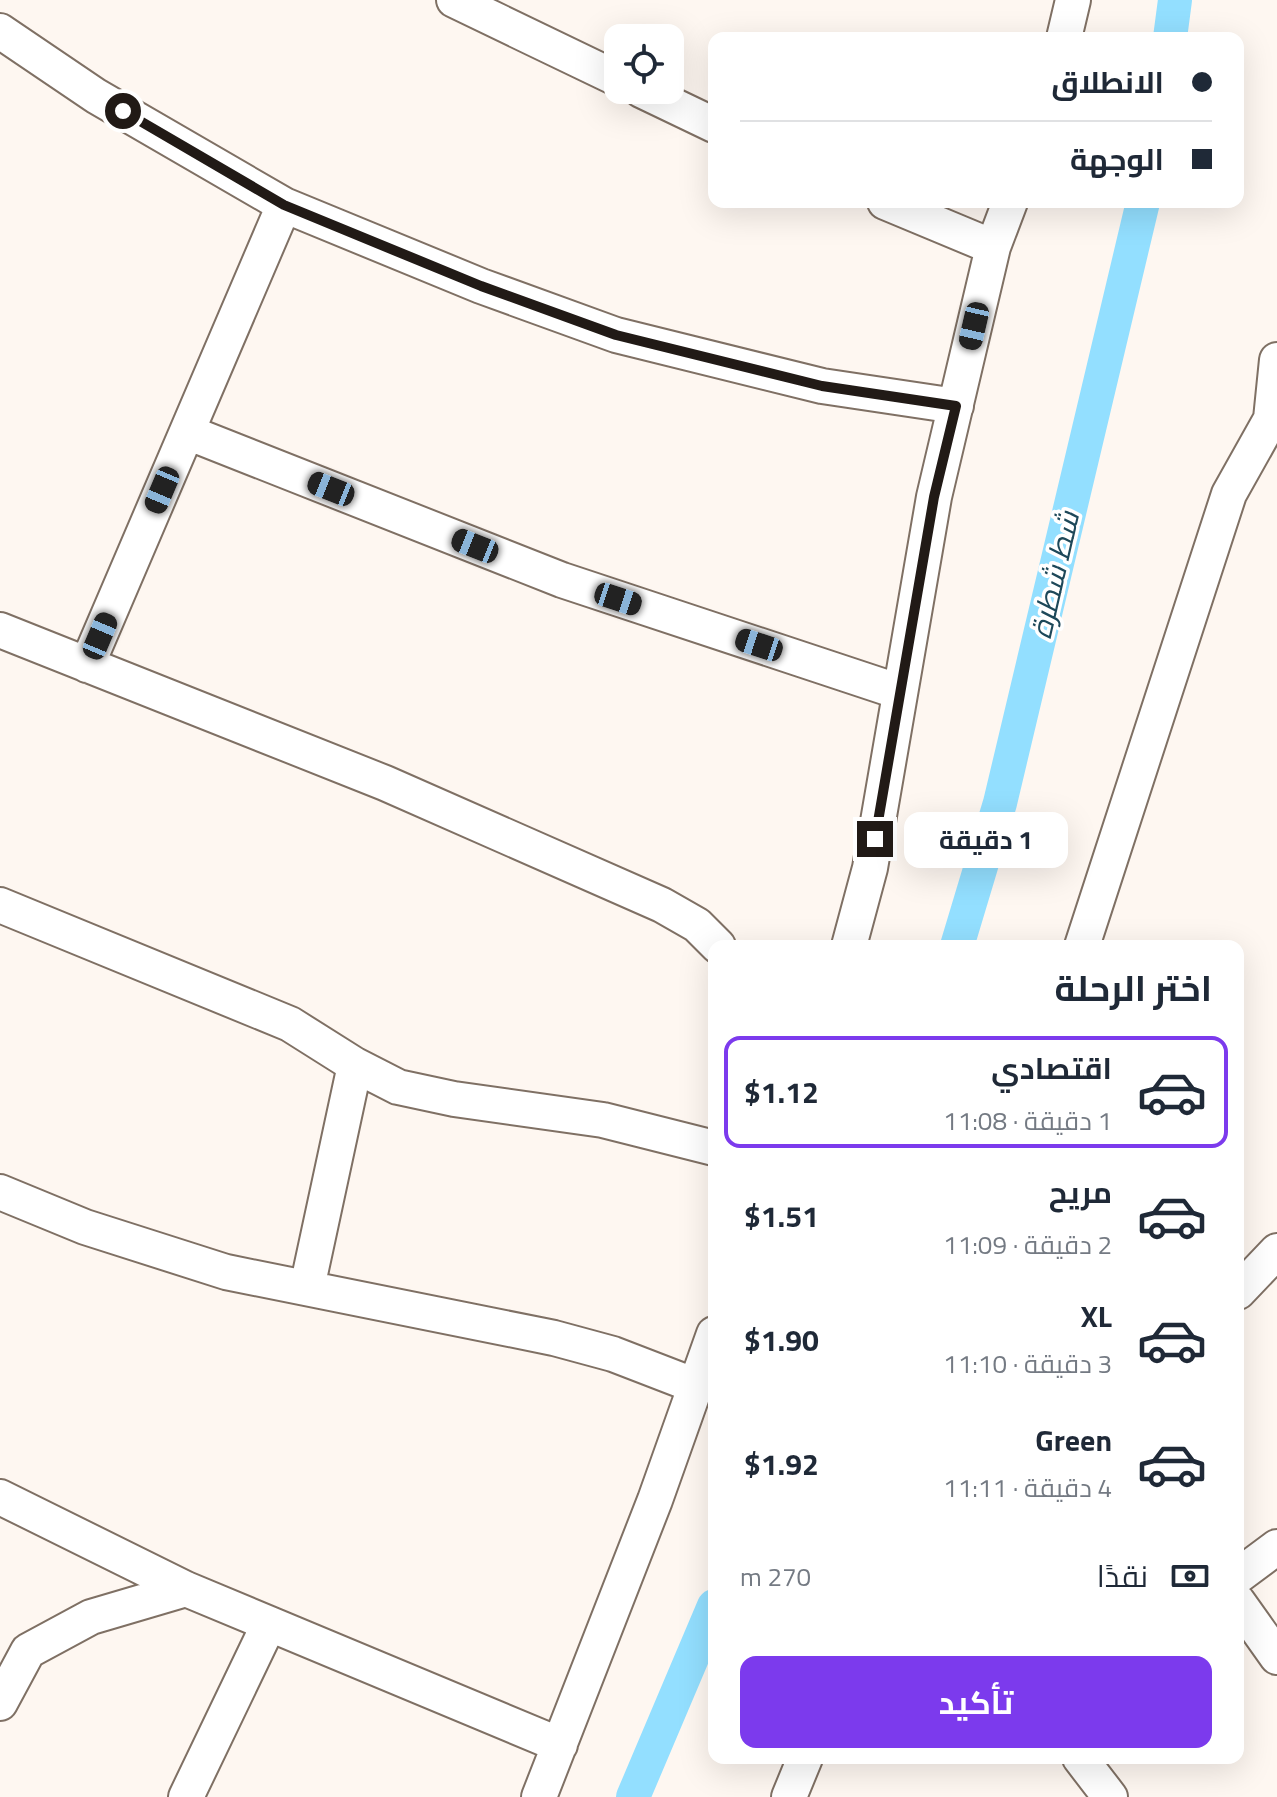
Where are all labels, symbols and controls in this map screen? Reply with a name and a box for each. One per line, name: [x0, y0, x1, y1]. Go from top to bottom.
map controls: [604, 24, 684, 104]
button: locate: [604, 24, 684, 104]
text: الانطلاق: [1051, 59, 1164, 105]
route start: [105, 93, 141, 129]
text: الوجهة: [1070, 136, 1164, 182]
car: [957, 300, 991, 352]
car: [142, 463, 182, 517]
car: [304, 469, 358, 509]
water label: شط شطرة: [1017, 506, 1091, 643]
car: [448, 526, 502, 566]
car: [591, 580, 645, 618]
car: [80, 609, 120, 663]
car: [732, 626, 786, 664]
callout: 1 دقيقة: [903, 811, 1067, 867]
text: 1 دقيقة: [939, 820, 1033, 859]
route end: [857, 821, 893, 857]
text: اختر الرحلة: [1054, 960, 1212, 1015]
text: اقتصادي: [991, 1045, 1112, 1091]
icon: car: [1136, 1056, 1208, 1128]
text: $1.12: [744, 1069, 819, 1115]
text: 1 دقيقة · 11:08: [943, 1101, 1112, 1140]
text: مريح: [1049, 1169, 1112, 1215]
icon: car: [1136, 1180, 1208, 1252]
text: $1.51: [744, 1193, 819, 1239]
text: 2 دقيقة · 11:09: [943, 1225, 1112, 1264]
text: XL: [1081, 1293, 1112, 1339]
icon: car: [1136, 1304, 1208, 1376]
text: $1.90: [744, 1317, 819, 1363]
text: 3 دقيقة · 11:10: [943, 1344, 1112, 1383]
text: Green: [1035, 1417, 1112, 1463]
icon: car: [1136, 1428, 1208, 1500]
text: $1.92: [744, 1441, 819, 1487]
text: 4 دقيقة · 11:11: [943, 1468, 1112, 1507]
text: نقدًا: [1097, 1553, 1148, 1599]
icon: cash: [1168, 1554, 1212, 1598]
text: 270 m: [740, 1557, 811, 1596]
button: تأكيد: [740, 1656, 1212, 1748]

